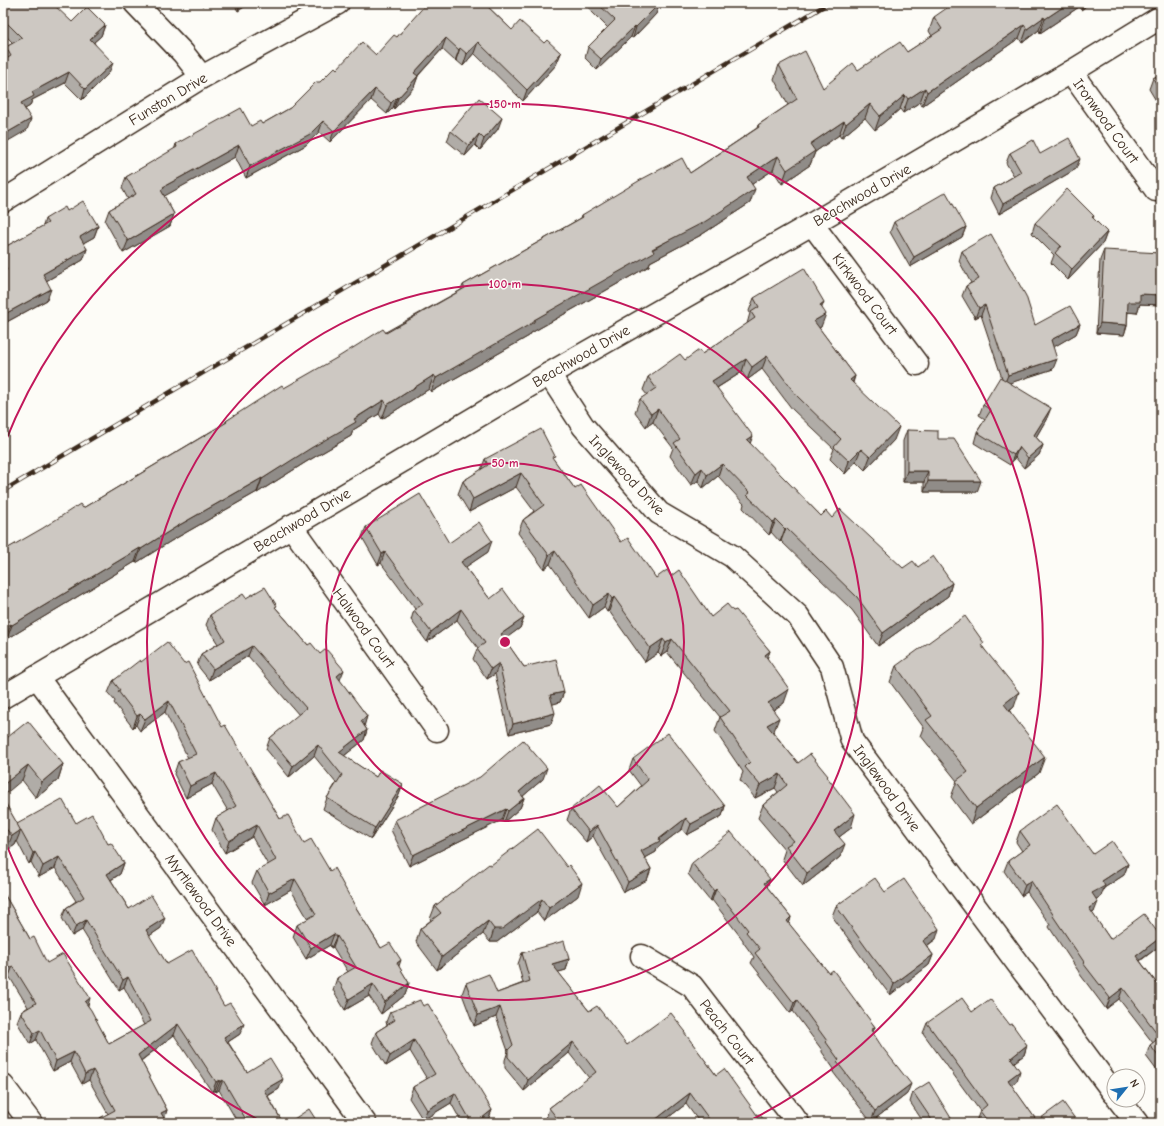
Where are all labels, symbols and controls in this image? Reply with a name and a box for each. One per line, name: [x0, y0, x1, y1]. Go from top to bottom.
street label: Funston Drive: [126, 68, 211, 129]
street label: Ironwood Court: [1069, 75, 1143, 167]
text: 150 m: [489, 97, 521, 111]
street label: Beachwood Drive: [810, 160, 914, 230]
street label: Kirkwood Court: [828, 250, 902, 339]
text: 100 m: [489, 277, 521, 291]
street label: Beachwood Drive: [529, 321, 633, 391]
street label: Inglewood Drive: [585, 431, 669, 519]
text: 50 m: [491, 456, 519, 470]
street label: Beachwood Drive: [250, 484, 354, 556]
street label: Halwood Court: [329, 584, 399, 672]
centre of rings: [498, 635, 512, 649]
street label: Inglewood Drive: [850, 741, 925, 835]
street label: Myrtlewood Drive: [161, 850, 241, 950]
street label: Peach Court: [696, 996, 759, 1069]
north arrow: [1106, 1068, 1146, 1108]
text: N: [1127, 1077, 1142, 1090]

